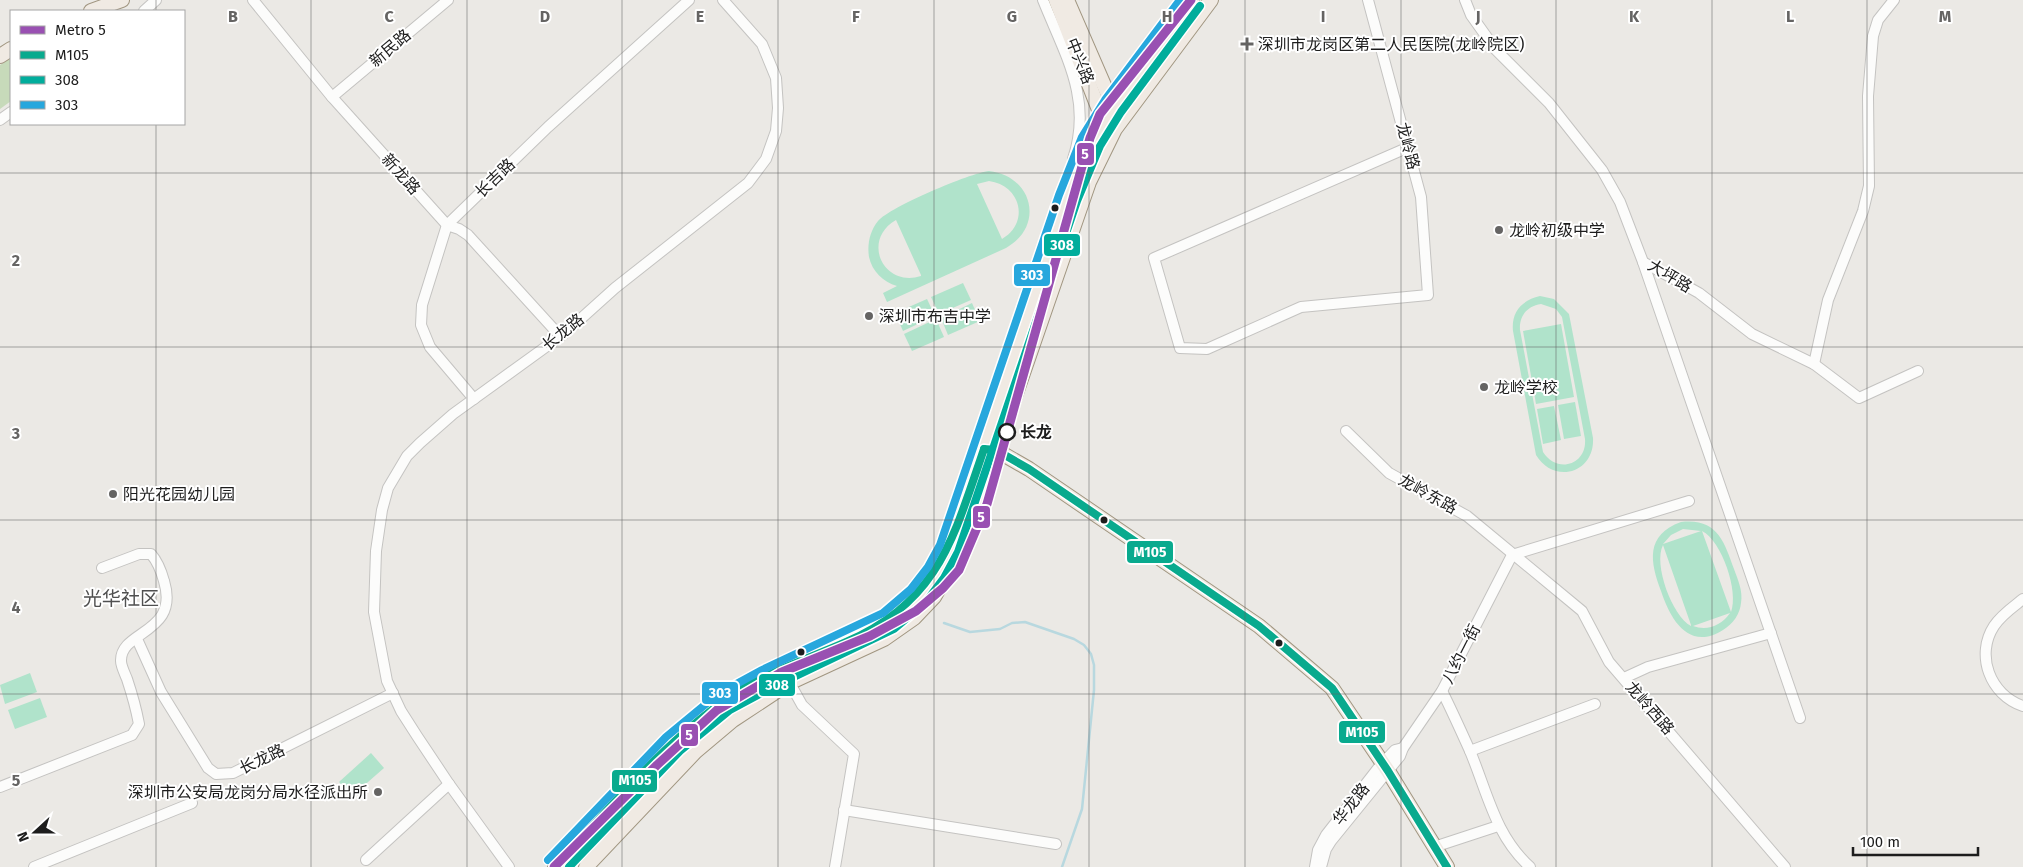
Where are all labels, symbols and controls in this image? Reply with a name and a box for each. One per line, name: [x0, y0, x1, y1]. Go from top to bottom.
text: B: [228, 7, 238, 26]
text: C: [384, 7, 394, 26]
text: D: [540, 7, 550, 26]
text: E: [696, 7, 704, 26]
text: F: [852, 7, 860, 26]
text: G: [1007, 7, 1017, 26]
text: H: [1162, 7, 1172, 26]
text: I: [1321, 7, 1325, 26]
text: J: [1474, 7, 1481, 26]
text: K: [1629, 7, 1640, 26]
text: L: [1786, 7, 1794, 26]
text: M: [1939, 7, 1952, 26]
legend: [10, 10, 185, 125]
text: Metro 5: [55, 21, 106, 39]
street label: 新民路: [366, 25, 414, 71]
street label: 中兴路: [1062, 35, 1098, 87]
place label: 深圳市龙岗区第二人民医院(龙岭院区): [1258, 35, 1524, 54]
marker: 深圳市龙岗区第二人民医院(龙岭院区): [1240, 37, 1254, 51]
text: M105: [55, 46, 89, 64]
text: 308: [55, 71, 79, 89]
text: 303: [55, 96, 78, 114]
street label: 龙岭路: [1393, 120, 1423, 172]
line badge: 5: [1076, 142, 1095, 166]
text: 5: [1081, 146, 1089, 163]
street label: 新龙路: [378, 150, 424, 198]
street label: 长吉路: [471, 154, 519, 202]
unlabelled marker: [1050, 203, 1060, 213]
place label: 龙岭初级中学: [1509, 221, 1605, 240]
marker: 龙岭初级中学: [1493, 224, 1505, 236]
line badge: 308: [1043, 233, 1081, 257]
text: 308: [1049, 237, 1074, 254]
text: 2: [12, 251, 20, 270]
street label: 大坪路: [1645, 255, 1695, 297]
line badge: 303: [1013, 263, 1051, 287]
text: 303: [1020, 267, 1043, 284]
place label: 深圳市布吉中学: [879, 307, 991, 326]
street label: 长龙路: [538, 310, 588, 354]
marker: 深圳市布吉中学: [863, 310, 875, 322]
place label: 龙岭学校: [1494, 378, 1558, 397]
marker: 龙岭学校: [1478, 381, 1490, 393]
marker: 长龙: [998, 423, 1016, 441]
place label: 长龙: [1020, 423, 1052, 442]
text: 3: [11, 424, 20, 443]
street label: 龙岭东路: [1395, 470, 1461, 518]
place label: 阳光花园幼儿园: [123, 485, 235, 504]
marker: 阳光花园幼儿园: [107, 488, 119, 500]
line badge: 5: [972, 505, 991, 529]
text: 5: [977, 509, 985, 526]
unlabelled marker: [1099, 515, 1109, 525]
line badge: M105: [1126, 540, 1174, 564]
text: M105: [1134, 544, 1167, 561]
district label: 光华社区: [83, 587, 159, 610]
text: 4: [11, 598, 21, 617]
street label: 八约一街: [1438, 621, 1484, 687]
unlabelled marker: [1274, 638, 1284, 648]
unlabelled marker: [796, 647, 806, 657]
line badge: 308: [758, 673, 796, 697]
text: 308: [764, 677, 789, 694]
street label: 龙岭西路: [1622, 678, 1678, 738]
line badge: 303: [701, 681, 739, 705]
text: 303: [708, 685, 731, 702]
line badge: M105: [1338, 720, 1386, 744]
line badge: 5: [680, 723, 699, 747]
text: M105: [1346, 724, 1379, 741]
text: 5: [685, 727, 693, 744]
street label: 长龙路: [236, 740, 288, 778]
line badge: M105: [611, 769, 658, 793]
text: 5: [12, 771, 21, 790]
text: M105: [619, 772, 652, 789]
street label: 华龙路: [1329, 779, 1373, 829]
place label: 深圳市公安局龙岗分局水径派出所: [128, 783, 368, 802]
marker: 深圳市公安局龙岗分局水径派出所: [372, 786, 384, 798]
north arrow: [10, 807, 60, 857]
scale bar: [1853, 824, 1978, 856]
text: N: [14, 829, 33, 844]
text: 100 m: [1860, 833, 1900, 851]

